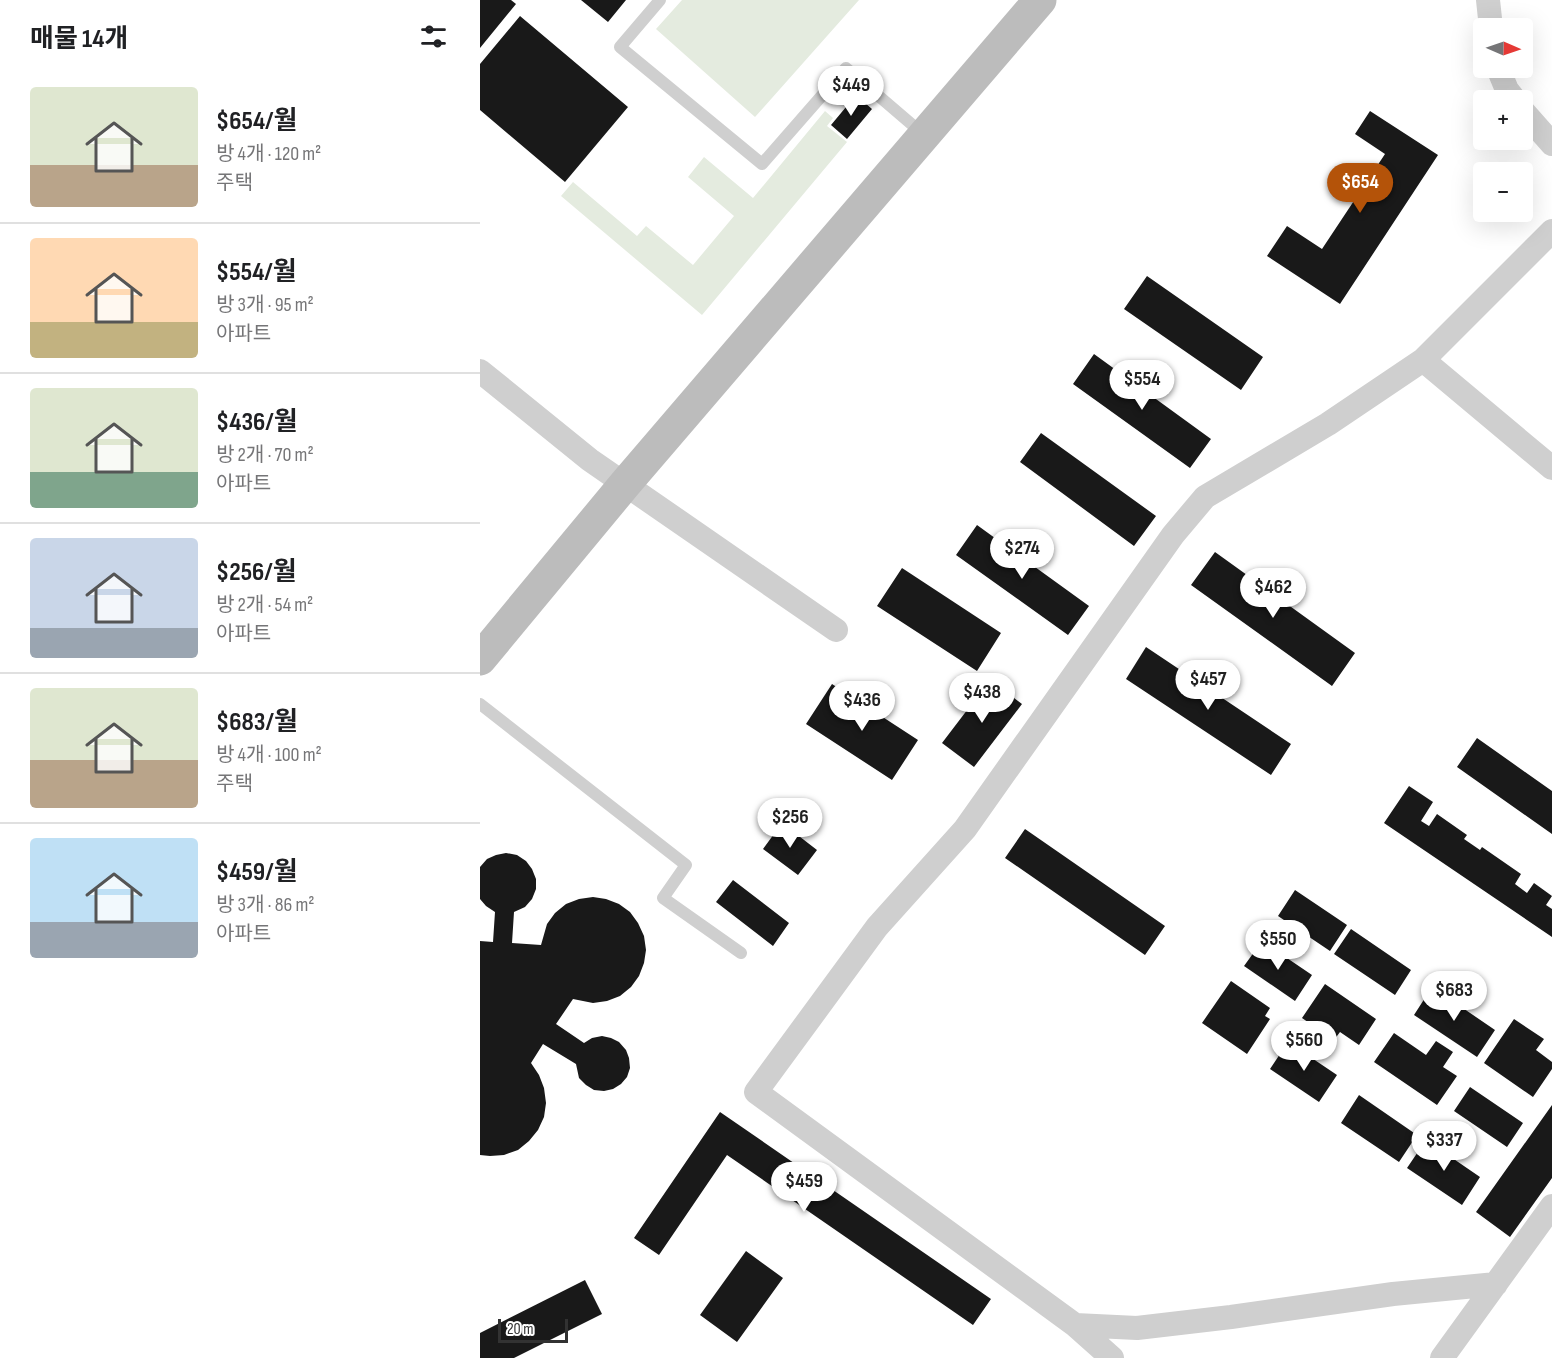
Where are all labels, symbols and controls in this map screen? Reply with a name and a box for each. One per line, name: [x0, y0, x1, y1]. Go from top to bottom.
north arrow: [1473, 18, 1533, 78]
map controls: [1473, 18, 1533, 222]
icon: filters: [417, 20, 450, 53]
text: 매물 14개: [30, 24, 128, 55]
pin: $449: [815, 66, 887, 117]
text: $449: [832, 73, 870, 97]
button: +: [1473, 90, 1533, 150]
text: $654/월: [216, 106, 298, 137]
icon: home: [78, 111, 150, 183]
text: 방 4개 · 120 m²: [216, 142, 321, 166]
button: −: [1473, 162, 1533, 222]
pin: $654: [1324, 163, 1396, 214]
text: $654: [1341, 170, 1379, 194]
text: 주택: [216, 171, 253, 195]
text: $554/월: [216, 257, 297, 288]
icon: home: [78, 262, 150, 334]
text: 방 3개 · 95 m²: [216, 293, 314, 317]
text: 아파트: [216, 322, 271, 346]
pin: $554: [1106, 360, 1178, 411]
text: $554: [1123, 367, 1161, 391]
text: $436/월: [216, 407, 298, 438]
icon: home: [78, 412, 150, 484]
text: 방 2개 · 70 m²: [216, 443, 314, 467]
text: 아파트: [216, 472, 271, 496]
pin: $274: [986, 529, 1058, 580]
text: $274: [1004, 536, 1040, 560]
text: $256/월: [216, 557, 297, 588]
icon: home: [78, 562, 150, 634]
pin: $462: [1237, 568, 1309, 619]
text: $462: [1254, 575, 1292, 599]
text: 방 2개 · 54 m²: [216, 593, 313, 617]
text: 아파트: [216, 622, 271, 646]
pin: $457: [1172, 660, 1244, 711]
text: $457: [1189, 667, 1227, 691]
pin: $438: [946, 673, 1018, 724]
text: $438: [963, 680, 1001, 704]
pin: $436: [826, 681, 898, 732]
text: $436: [843, 688, 881, 712]
text: $683/월: [216, 707, 298, 738]
icon: home: [78, 712, 150, 784]
text: 방 4개 · 100 m²: [216, 743, 322, 767]
text: 주택: [216, 772, 253, 796]
pin: $256: [754, 798, 826, 849]
text: $256: [771, 805, 809, 829]
text: $459/월: [216, 857, 298, 888]
icon: home: [78, 862, 150, 934]
text: 방 3개 · 86 m²: [216, 893, 314, 917]
pin: $550: [1242, 920, 1314, 971]
text: 아파트: [216, 922, 271, 946]
text: $550: [1259, 927, 1297, 951]
pin: $683: [1418, 971, 1490, 1022]
text: $683: [1435, 978, 1473, 1002]
pin: $560: [1268, 1021, 1340, 1072]
text: $560: [1285, 1028, 1323, 1052]
pin: $337: [1408, 1121, 1480, 1172]
text: $337: [1426, 1128, 1462, 1152]
pin: $459: [768, 1162, 840, 1213]
text: $459: [785, 1169, 823, 1193]
scale bar: [498, 1316, 568, 1344]
text: 20 m: [507, 1320, 534, 1339]

